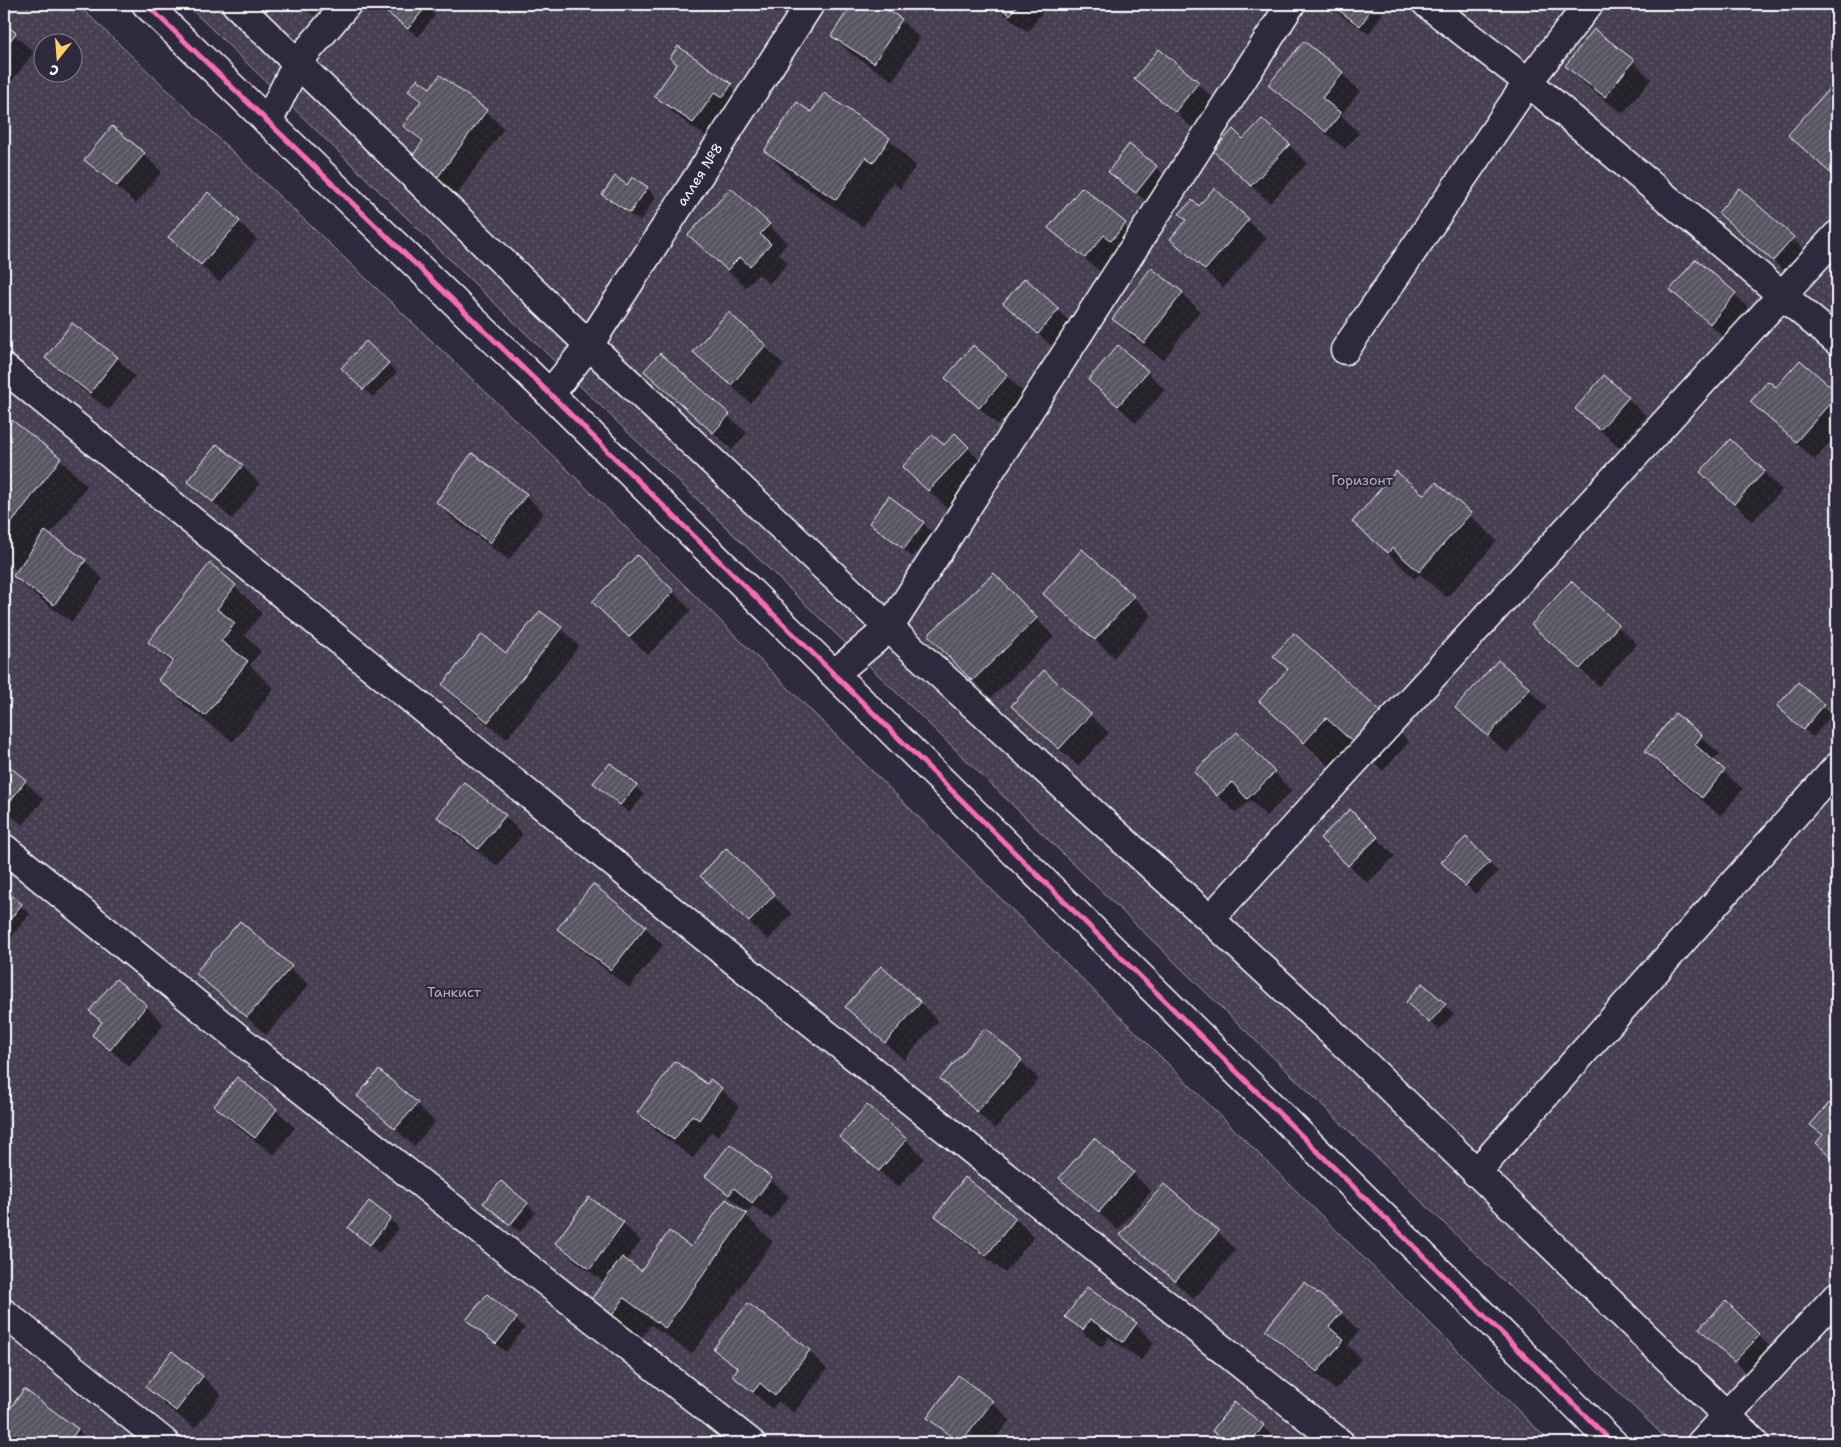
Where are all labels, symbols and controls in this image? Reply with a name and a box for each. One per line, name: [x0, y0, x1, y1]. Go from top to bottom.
north arrow: [32, 32, 82, 82]
text: С: [47, 61, 61, 80]
street label: аллея №8: [673, 139, 727, 209]
park label: Горизонт: [1331, 471, 1394, 489]
park label: Танкист: [427, 983, 482, 1001]

